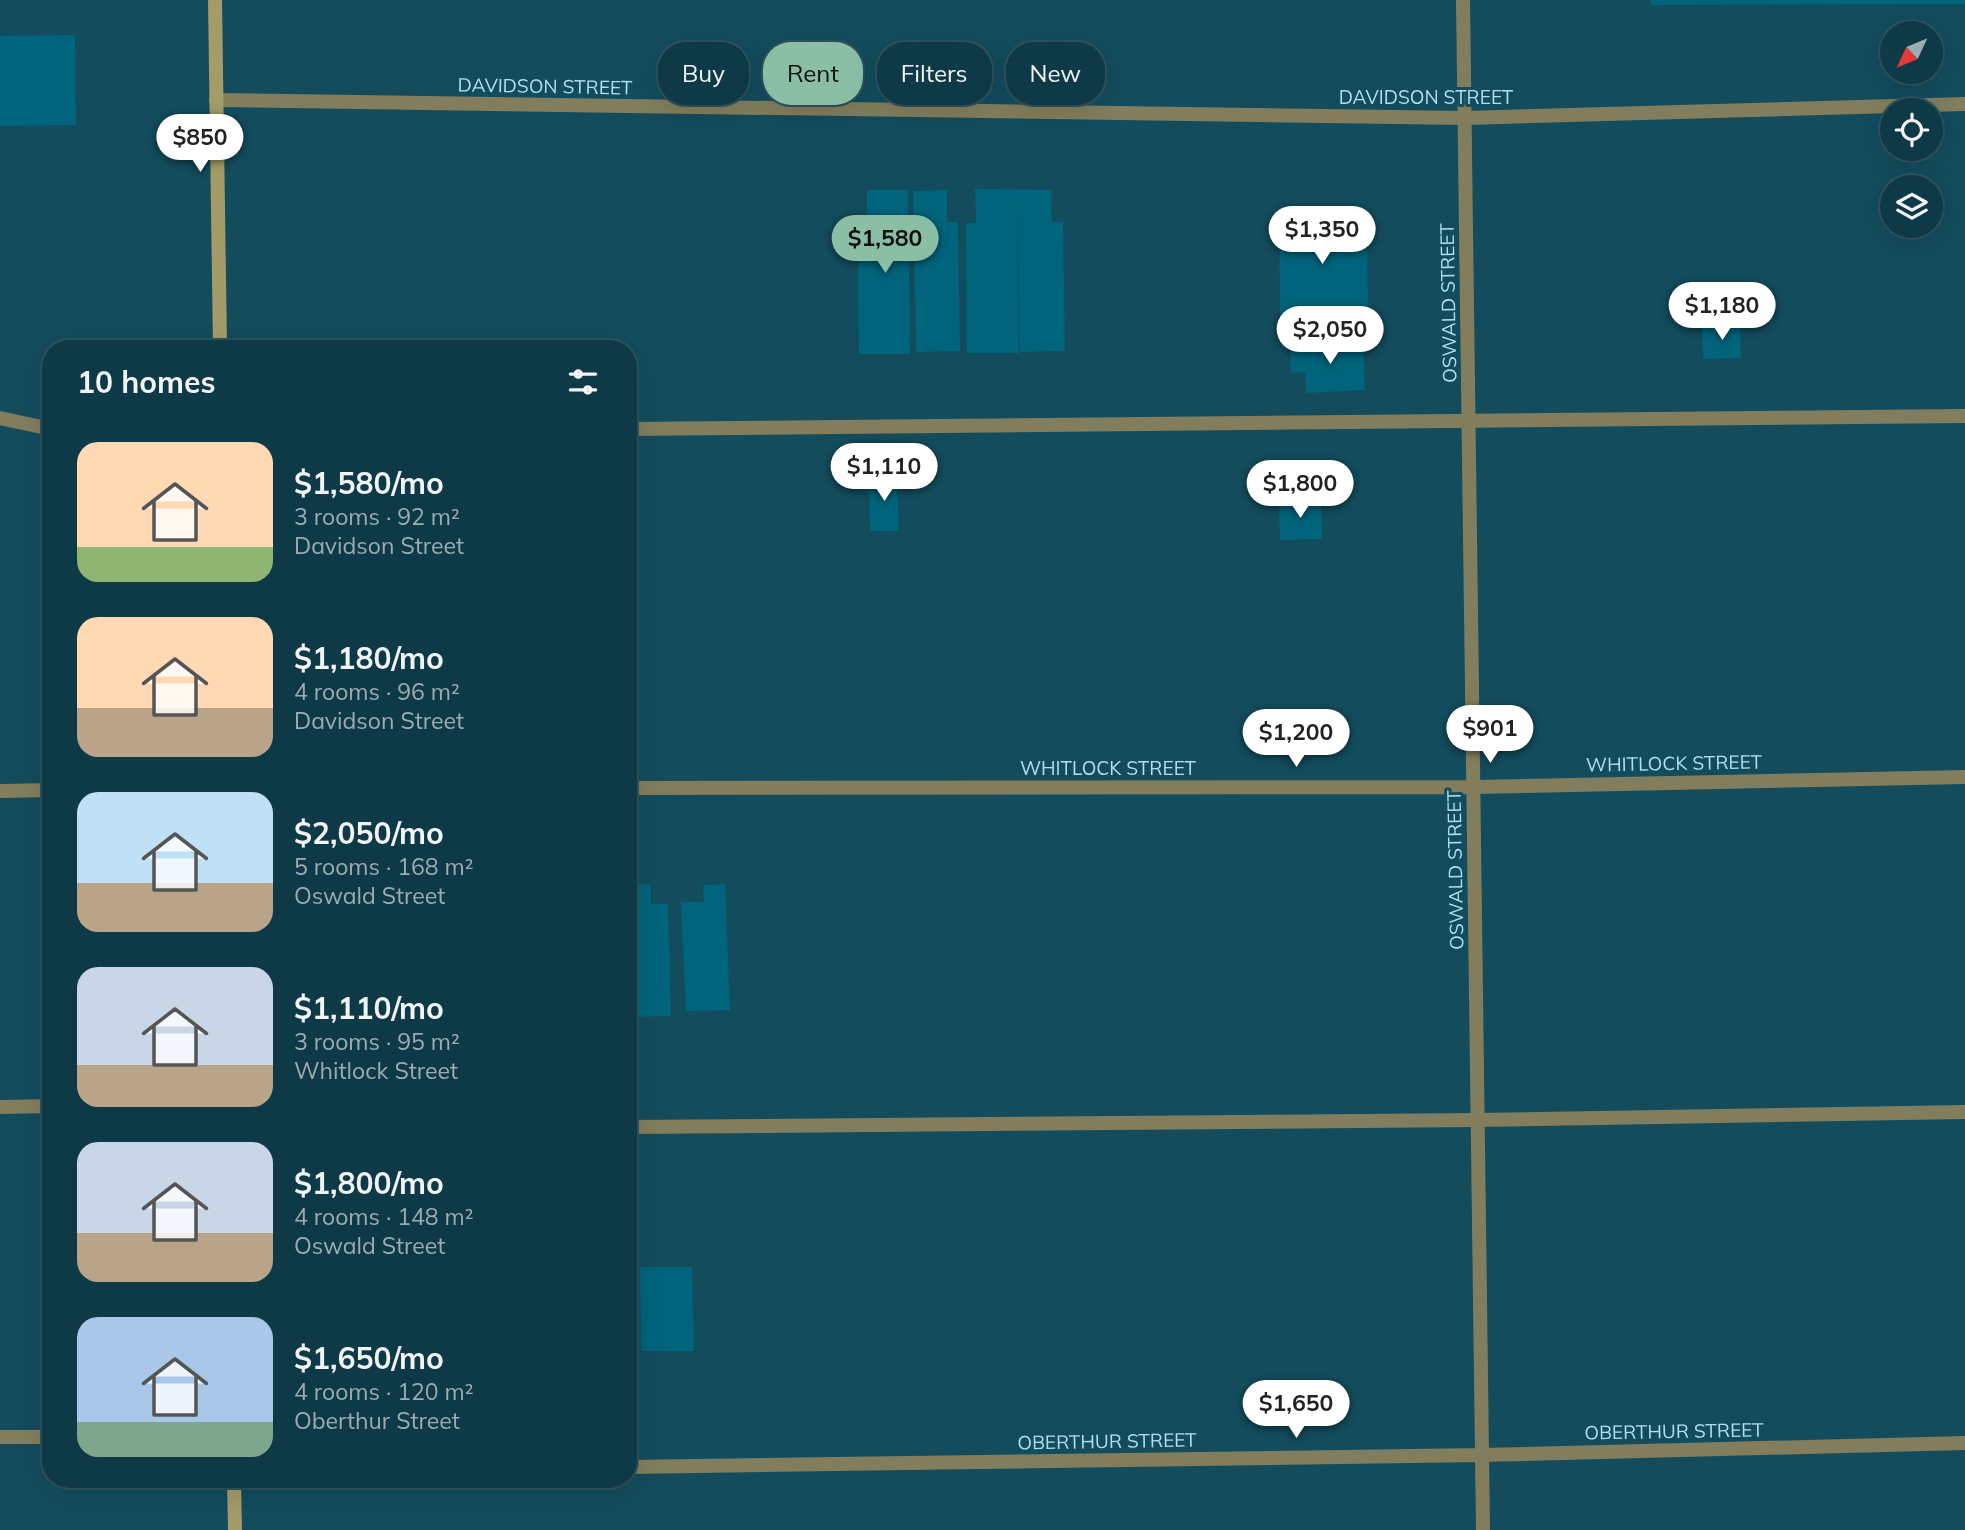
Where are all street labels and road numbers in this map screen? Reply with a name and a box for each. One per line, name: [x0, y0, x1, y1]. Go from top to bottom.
street label: DAVIDSON STREET: [457, 72, 633, 100]
street label: DAVIDSON STREET: [1339, 85, 1514, 109]
street label: OSWALD STREET: [1435, 222, 1461, 383]
street label: WHITLOCK STREET: [1586, 749, 1763, 777]
street label: WHITLOCK STREET: [1020, 756, 1197, 780]
street label: OSWALD STREET: [1442, 789, 1468, 950]
street label: OBERTHUR STREET: [1584, 1417, 1764, 1445]
street label: OBERTHUR STREET: [1017, 1427, 1197, 1455]

